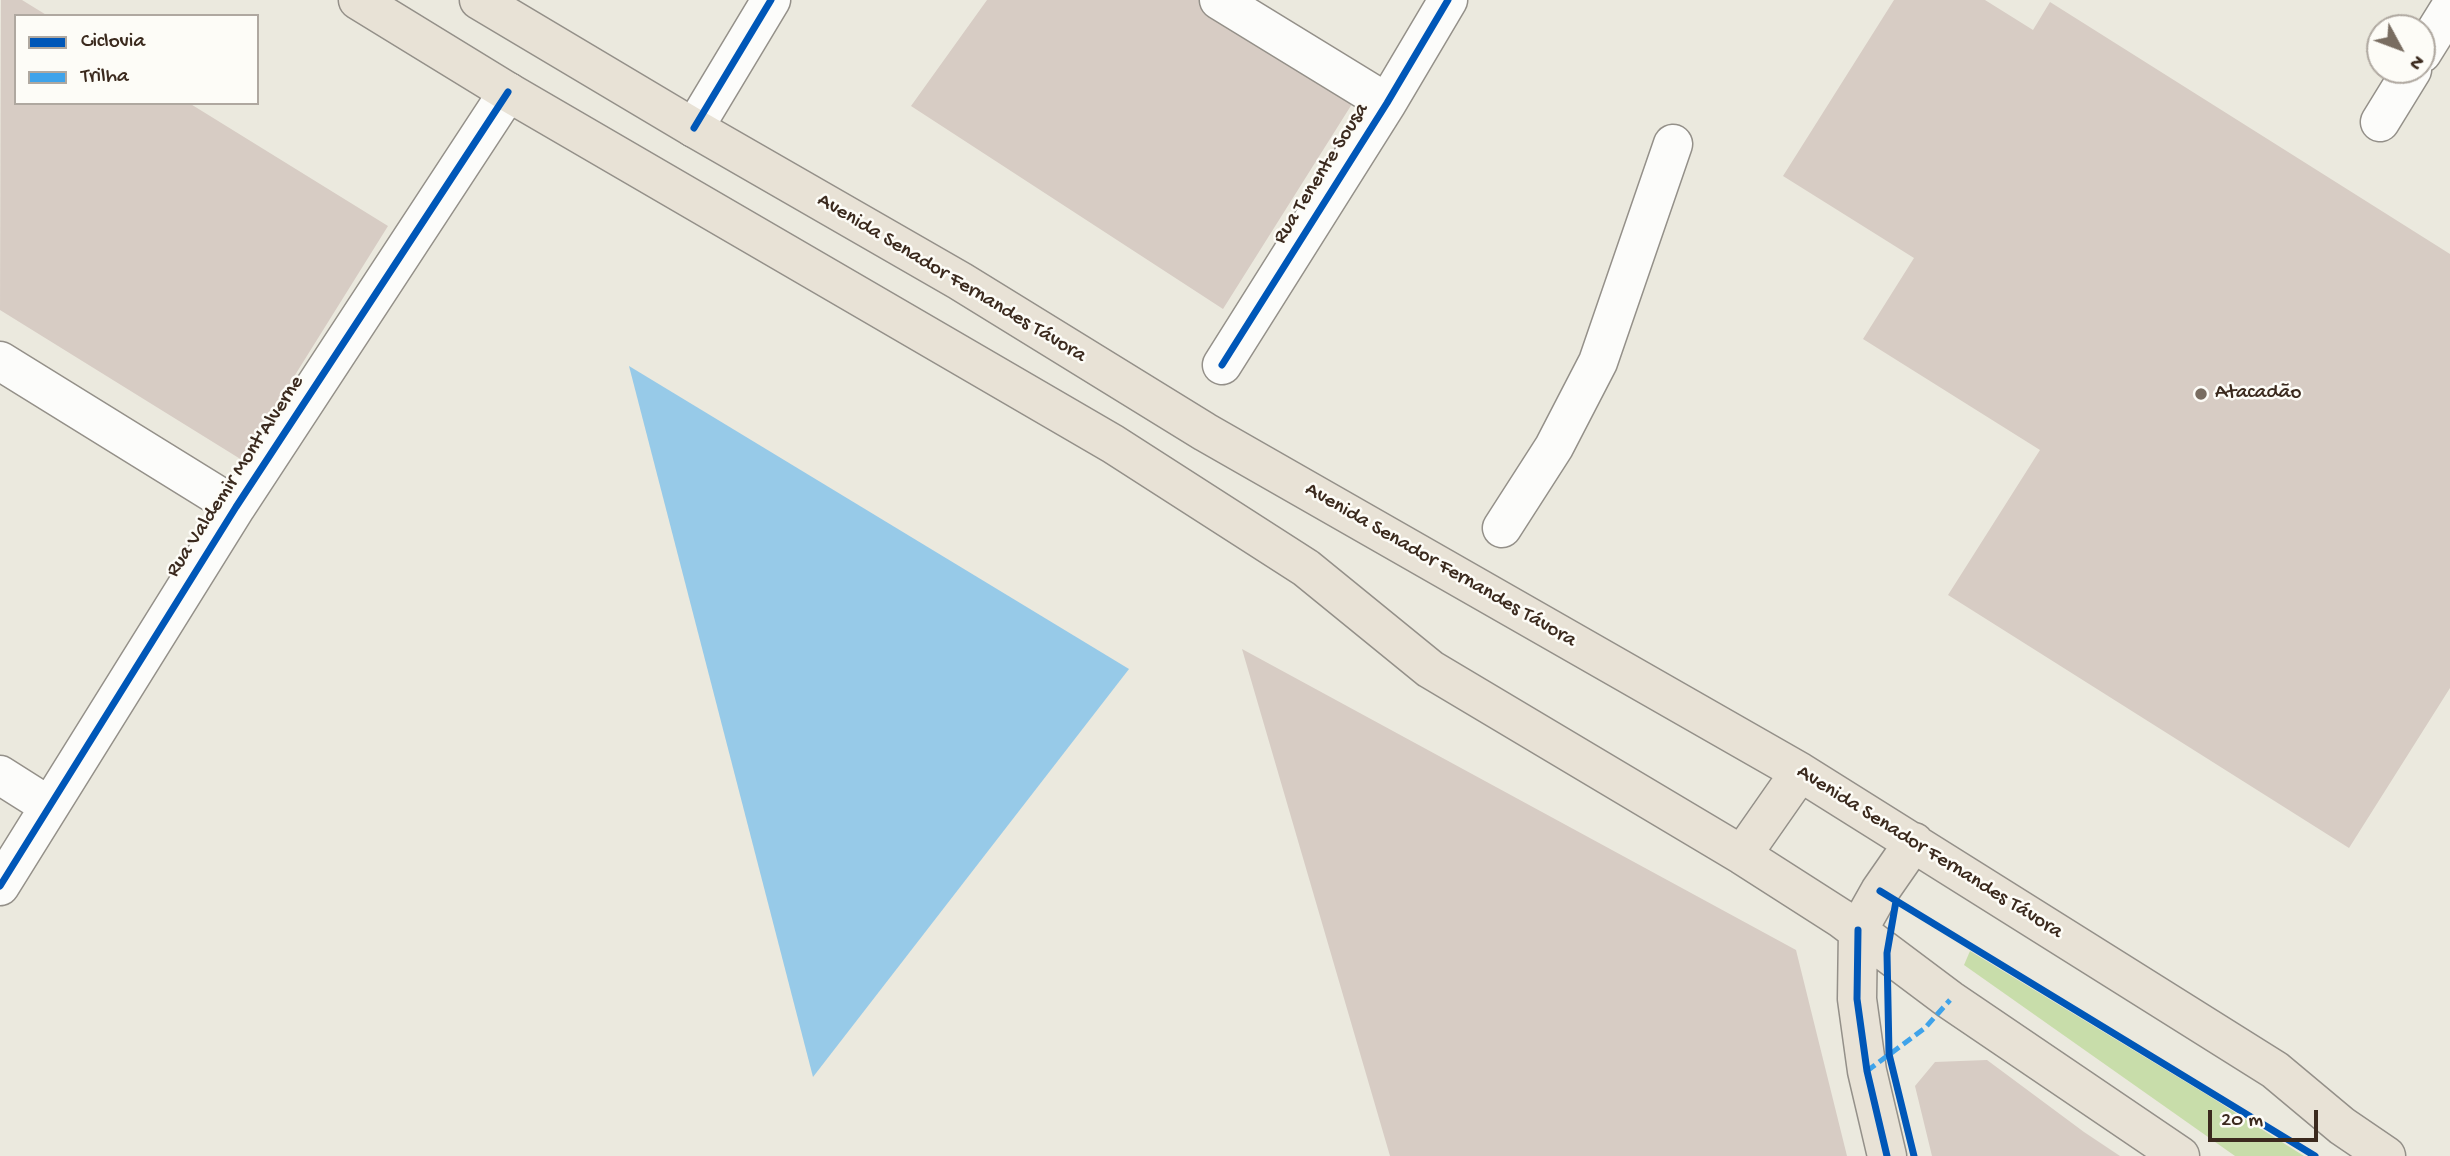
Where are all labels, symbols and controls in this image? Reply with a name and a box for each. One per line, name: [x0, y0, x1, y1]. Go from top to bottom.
legend: [14, 14, 259, 105]
north arrow: [2366, 14, 2436, 84]
text: Ciclovia: [81, 30, 145, 55]
text: N: [2403, 50, 2428, 74]
text: Trilha: [81, 65, 129, 90]
street label: Rua Tenente Sousa: [1269, 99, 1375, 249]
street label: Avenida Senador Fernandes Távora: [812, 189, 1090, 369]
street label: Rua Valdemir Mont'Alverne: [161, 372, 311, 582]
place label: Atacadão: [2215, 381, 2301, 407]
marker: Atacadão: [2193, 386, 2209, 402]
street label: Avenida Senador Fernandes Távora: [1300, 478, 1580, 654]
street label: Avenida Senador Fernandes Távora: [1791, 760, 2067, 946]
scale bar: [2212, 1096, 2322, 1140]
text: 20 m: [2221, 1109, 2263, 1134]

